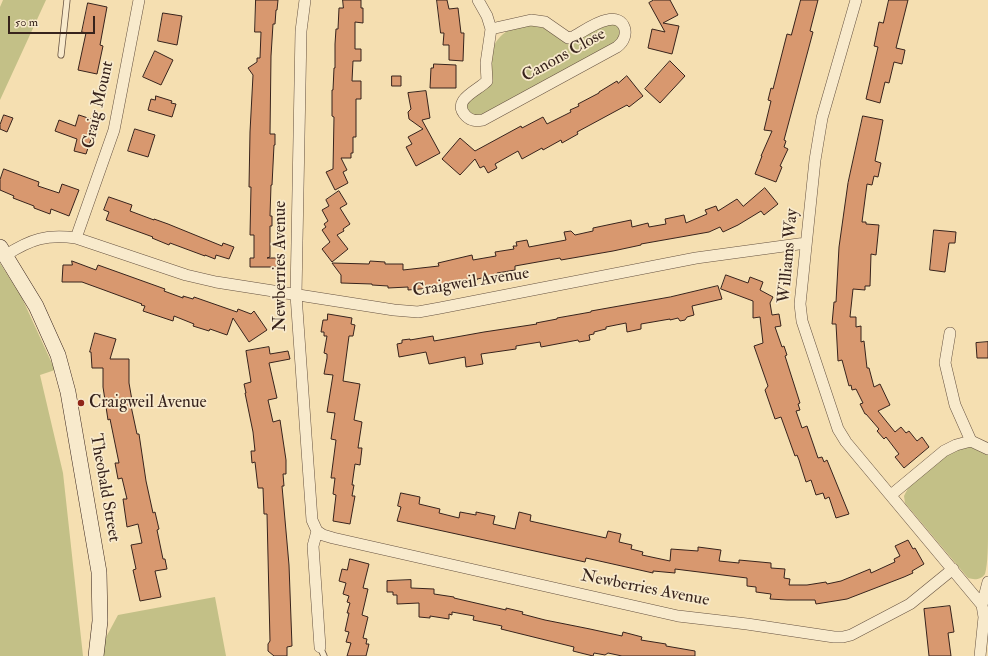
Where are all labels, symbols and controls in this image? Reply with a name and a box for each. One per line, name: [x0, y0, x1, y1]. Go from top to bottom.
scale bar: [10, 8, 97, 34]
text: 50 m: [15, 15, 38, 30]
street label: Canons Close: [519, 25, 609, 87]
street label: Craig Mount: [79, 59, 119, 151]
street label: Newberries Avenue: [271, 201, 291, 331]
street label: Williams Way: [775, 208, 803, 304]
street label: Craigweil Avenue: [411, 264, 531, 302]
place label: Craigweil Avenue: [89, 393, 207, 413]
marker: Craigweil Avenue: [76, 398, 86, 408]
street label: Theobald Street: [84, 432, 124, 544]
street label: Newberries Avenue: [579, 567, 711, 611]

